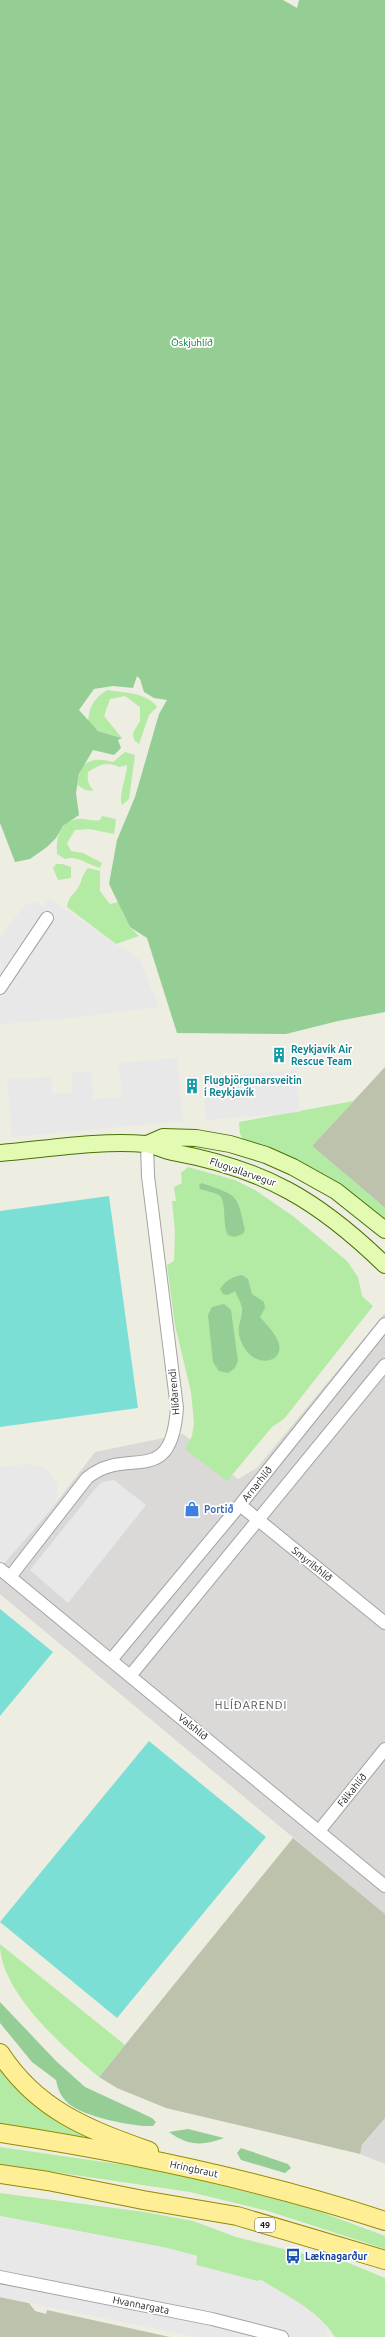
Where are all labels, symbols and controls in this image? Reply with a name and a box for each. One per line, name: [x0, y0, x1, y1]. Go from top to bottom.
park label: Öskjuhlíð: [171, 337, 213, 348]
place label: Reykjavík Air Rescue Team: [291, 1043, 353, 1067]
building icon: Reykjavík Air Rescue Team: [270, 1046, 288, 1064]
place label: Flugbjörgunarsveitin í Reykjavík: [204, 1075, 302, 1098]
building icon: Flugbjörgunarsveitin í Reykjavík: [183, 1077, 201, 1095]
street label: Flugvallarvegur: [208, 1156, 278, 1189]
street label: Hlíðarendi: [167, 1368, 181, 1416]
street label: Arnarhlíð: [240, 1464, 274, 1504]
shop icon: Portið: [183, 1500, 201, 1518]
place label: Portið: [204, 1503, 233, 1515]
street label: Smyrilshlíð: [290, 1544, 334, 1584]
district label: HLÍÐARENDI: [215, 1698, 287, 1711]
street label: Valshlíð: [176, 1712, 210, 1742]
street label: Fálkahlíð: [335, 1771, 369, 1809]
street label: Hringbraut: [169, 2159, 219, 2179]
road number: 49: [255, 2218, 275, 2232]
bus stop icon: Læknagarður: [284, 2247, 302, 2265]
place label: Læknagarður: [305, 2250, 368, 2262]
street label: Hvannargata: [112, 2294, 170, 2316]

